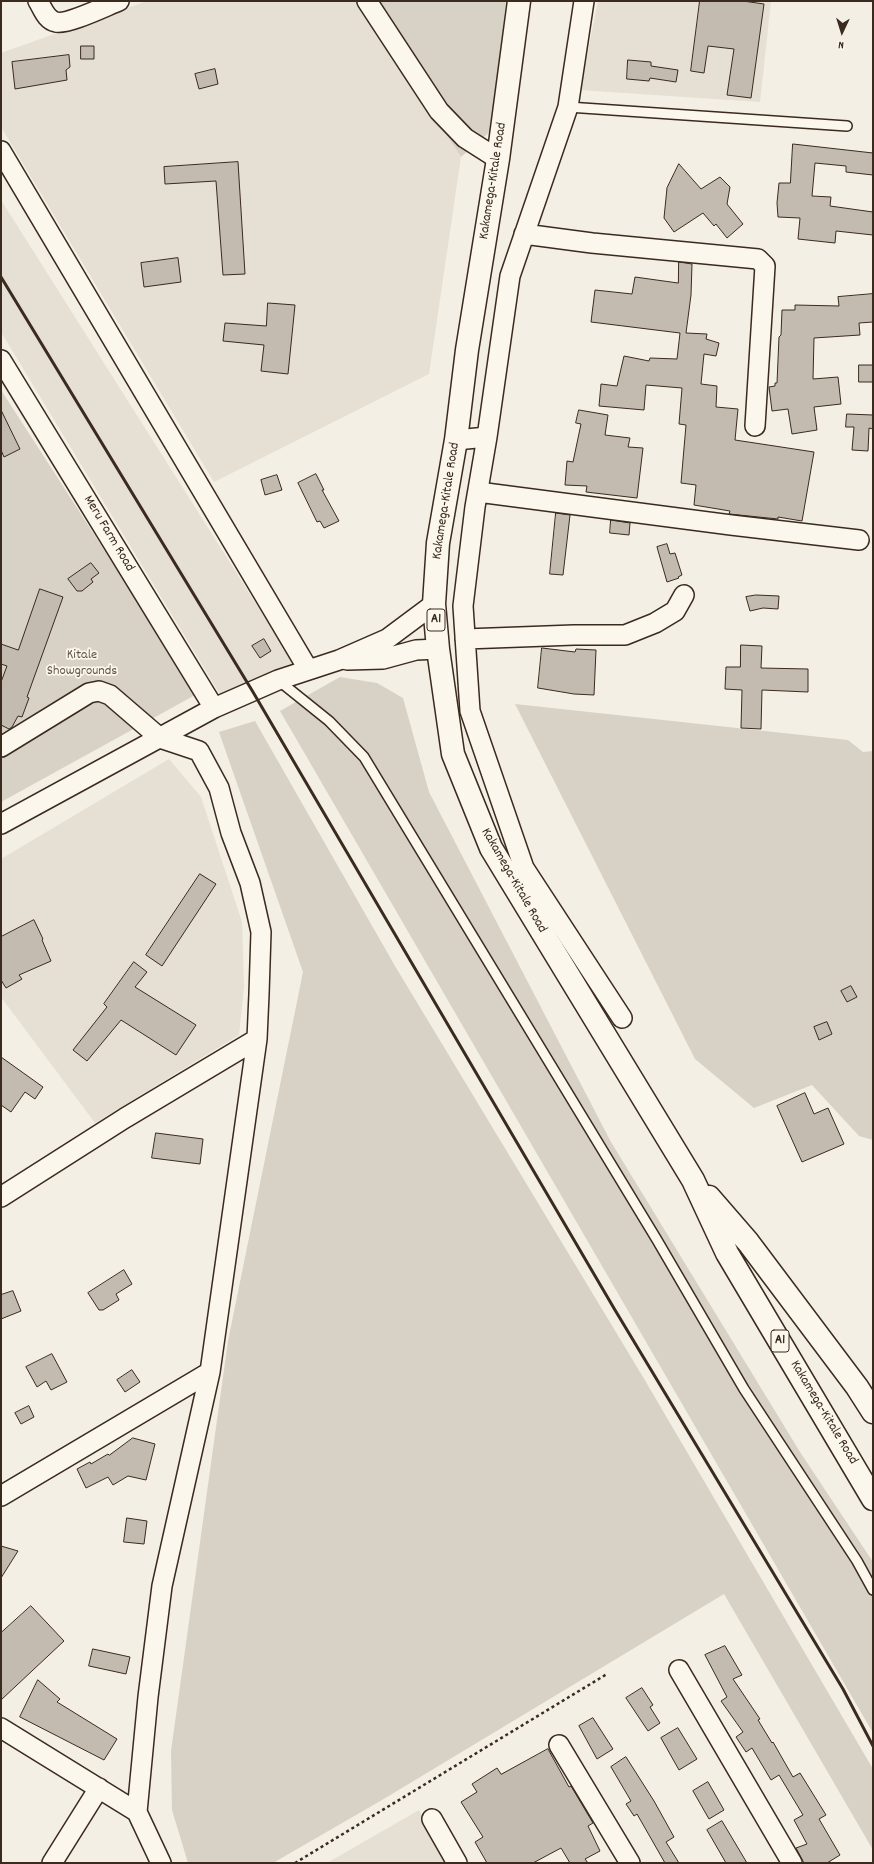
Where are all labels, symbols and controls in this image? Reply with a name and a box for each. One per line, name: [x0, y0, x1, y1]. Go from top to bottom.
north arrow: [822, 12, 862, 52]
text: N: [838, 36, 844, 52]
street label: Kakamega-Kitale Road: [476, 121, 512, 241]
street label: Kakamega-Kitale Road: [429, 441, 465, 561]
street label: Meru Farm Road: [79, 493, 137, 575]
road number: A1: [427, 609, 445, 631]
park label: Kitale Showgrounds: [47, 648, 117, 680]
street label: Kakamega-Kitale Road: [476, 826, 550, 936]
road number: A1: [771, 1330, 789, 1352]
street label: Kakamega-Kitale Road: [785, 1358, 861, 1468]

